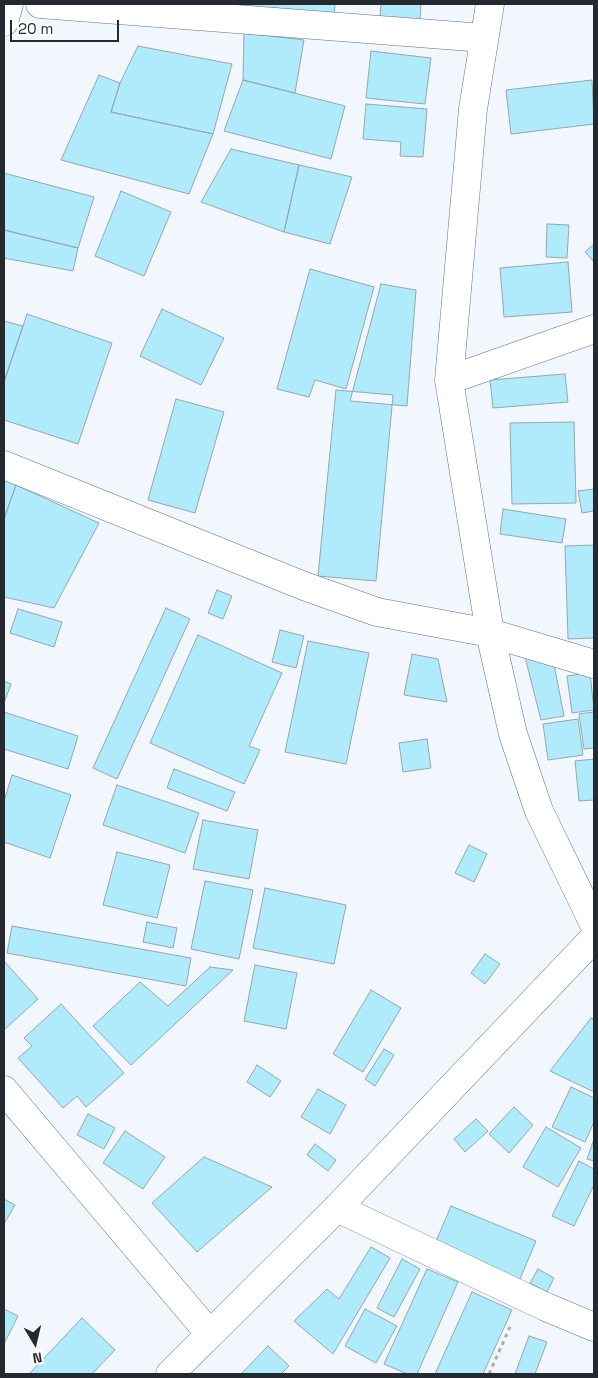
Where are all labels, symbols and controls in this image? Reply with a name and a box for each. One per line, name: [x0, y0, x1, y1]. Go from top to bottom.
scale bar: [12, 10, 121, 42]
text: 20 m: [18, 19, 53, 38]
north arrow: [10, 1318, 60, 1368]
text: N: [31, 1348, 43, 1367]

